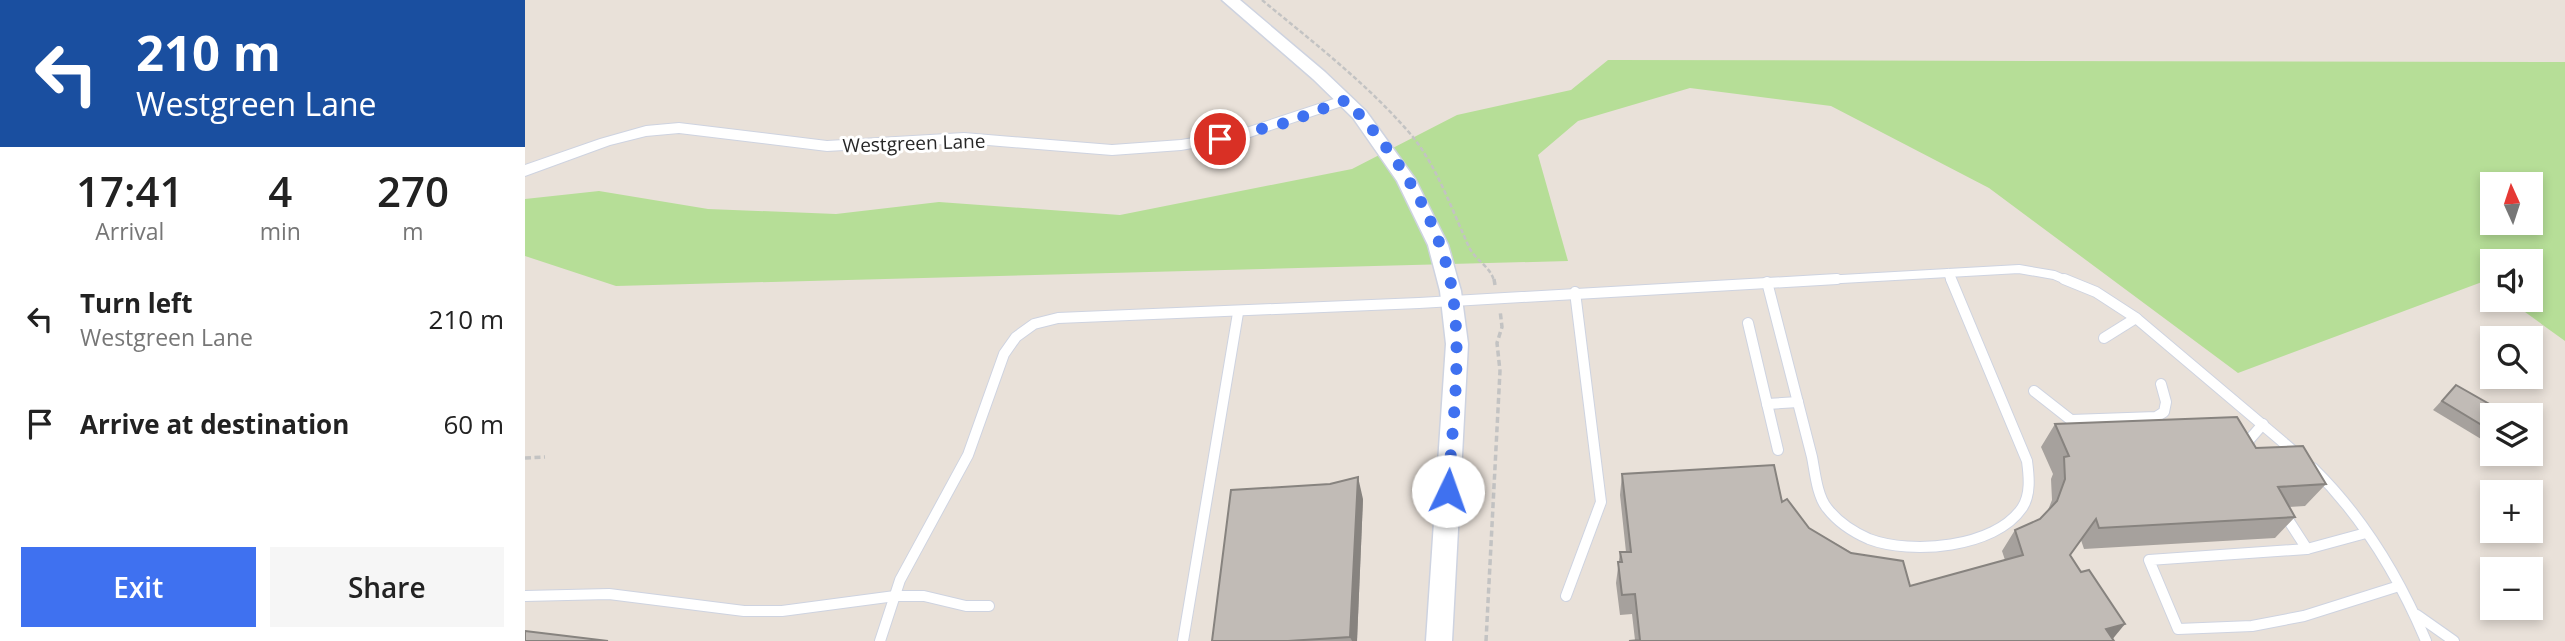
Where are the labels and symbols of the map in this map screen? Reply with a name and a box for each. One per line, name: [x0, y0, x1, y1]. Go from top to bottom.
pin: [1190, 109, 1250, 169]
street label: Westgreen Lane: [842, 128, 986, 158]
north arrow: [2480, 172, 2543, 234]
position arrow: [1411, 454, 1485, 528]

